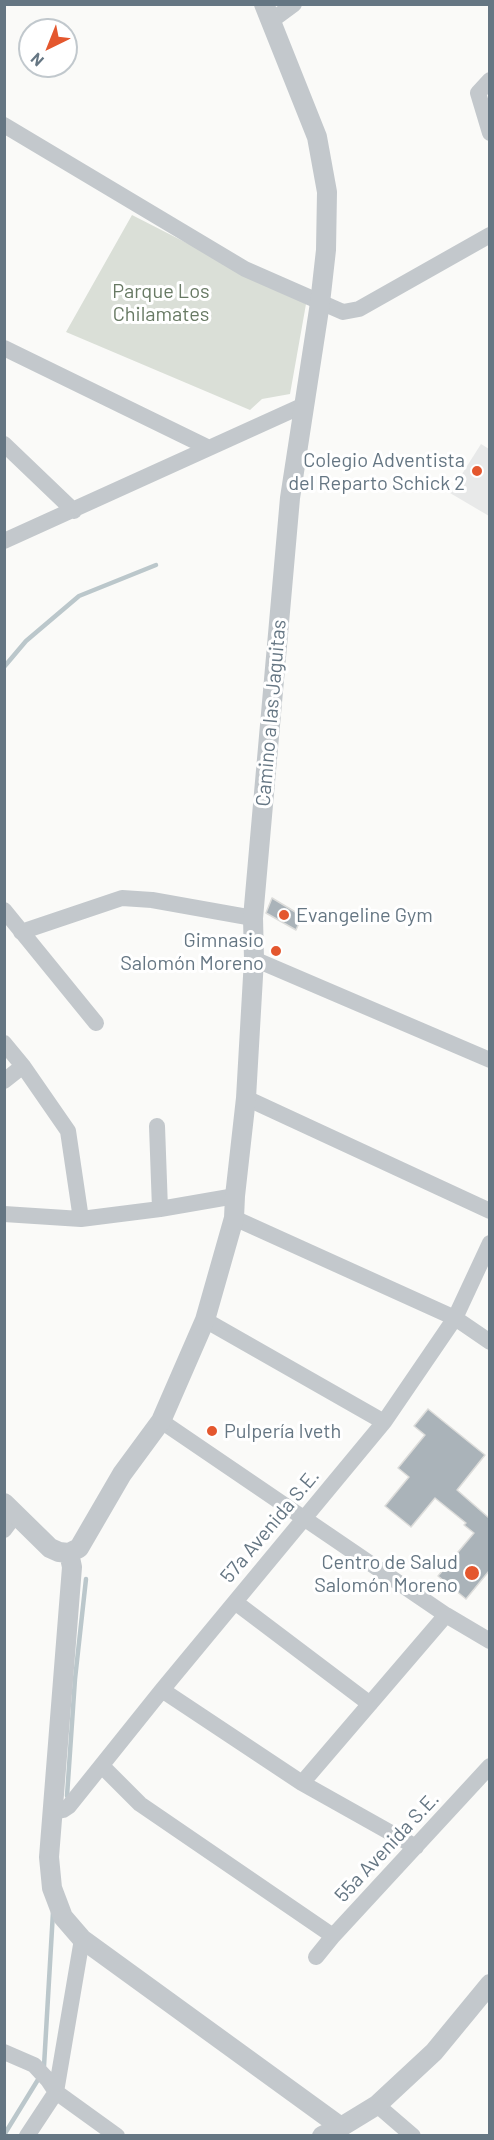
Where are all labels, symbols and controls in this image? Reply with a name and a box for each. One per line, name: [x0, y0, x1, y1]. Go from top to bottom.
north arrow: [18, 18, 78, 78]
text: N: [26, 49, 47, 71]
park label: Parque Los Chilamates: [112, 279, 210, 326]
place label: Colegio Adventista del Reparto Schick 2: [288, 448, 465, 495]
marker: Colegio Adventista del Reparto Schick 2: [470, 464, 484, 478]
street label: Camino a las Jaguitas: [251, 619, 291, 807]
place label: Evangeline Gym: [296, 903, 433, 927]
marker: Evangeline Gym: [277, 908, 291, 922]
place label: Gimnasio Salomón Moreno: [120, 928, 264, 975]
marker: Gimnasio Salomón Moreno: [269, 944, 283, 958]
place label: Pulpería Iveth: [224, 1419, 341, 1443]
marker: Pulpería Iveth: [205, 1424, 219, 1438]
street label: 57a Avenida S.E.: [215, 1464, 325, 1588]
place label: Centro de Salud Salomón Moreno: [314, 1550, 458, 1597]
marker: Centro de Salud Salomón Moreno: [463, 1564, 481, 1582]
street label: 55a Avenida S.E.: [330, 1787, 444, 1907]

